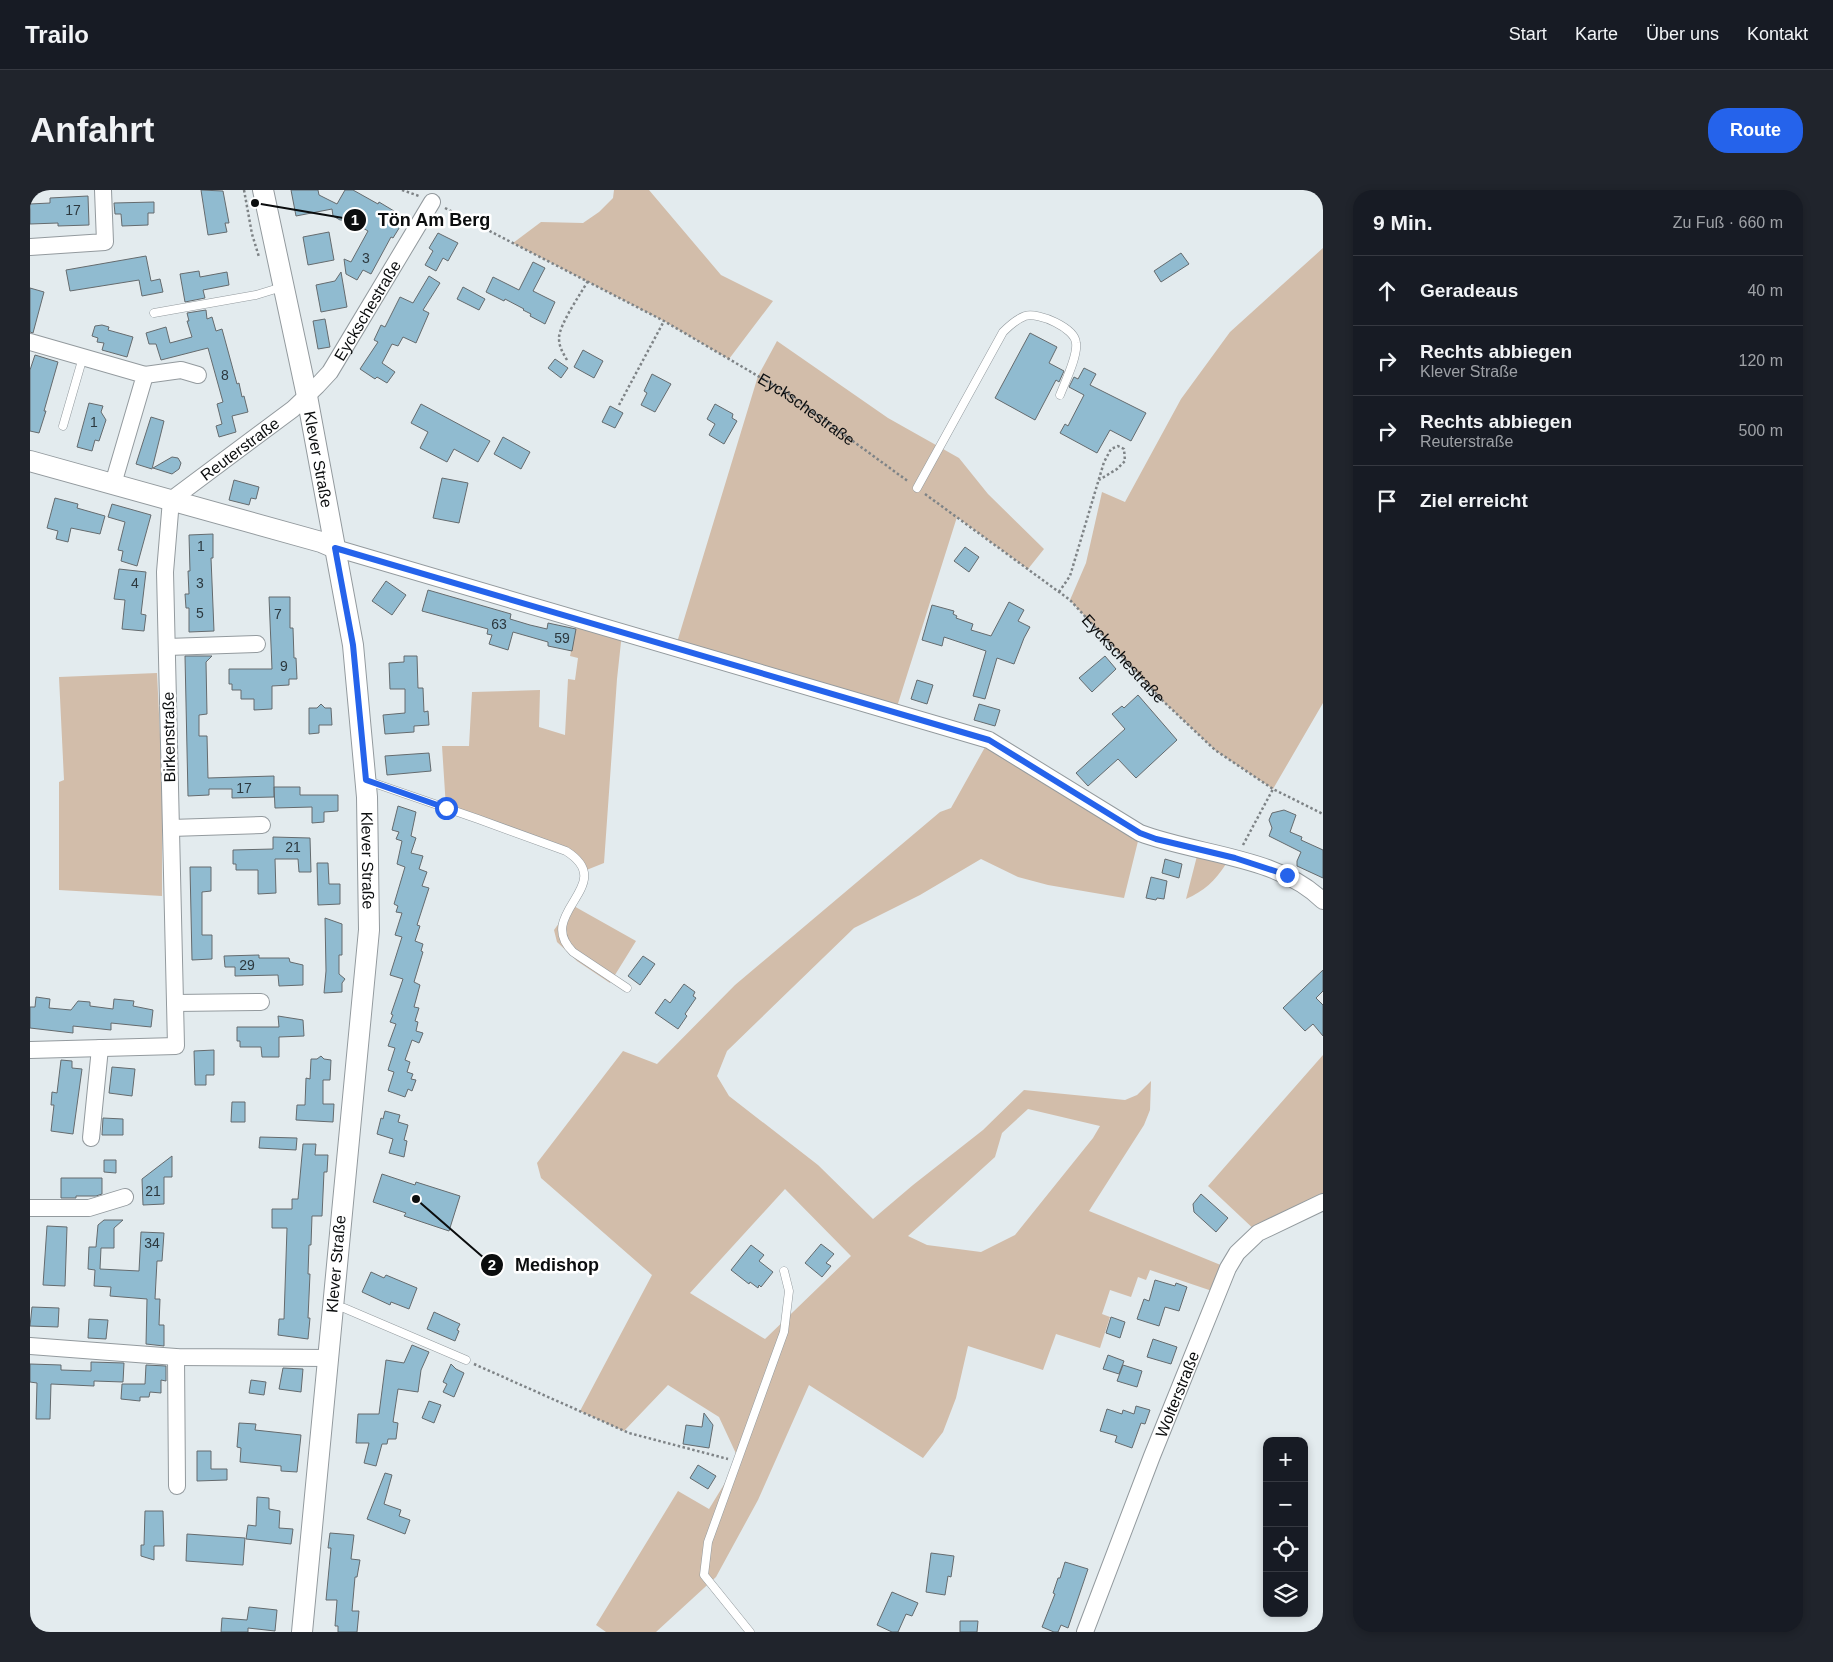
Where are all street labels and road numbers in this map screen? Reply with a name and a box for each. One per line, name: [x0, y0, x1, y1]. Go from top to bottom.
street label: Eyckschestraße: [330, 257, 404, 363]
street label: Eyckschestraße: [755, 370, 858, 448]
street label: Klever Straße: [301, 410, 336, 509]
street label: Reuterstraße: [197, 414, 282, 484]
street label: Eyckschestraße: [1079, 611, 1169, 706]
street label: Birkenstraße: [160, 691, 178, 782]
street label: Klever Straße: [359, 811, 377, 910]
street label: Klever Straße: [323, 1214, 349, 1313]
street label: Wolterstraße: [1152, 1349, 1202, 1440]

